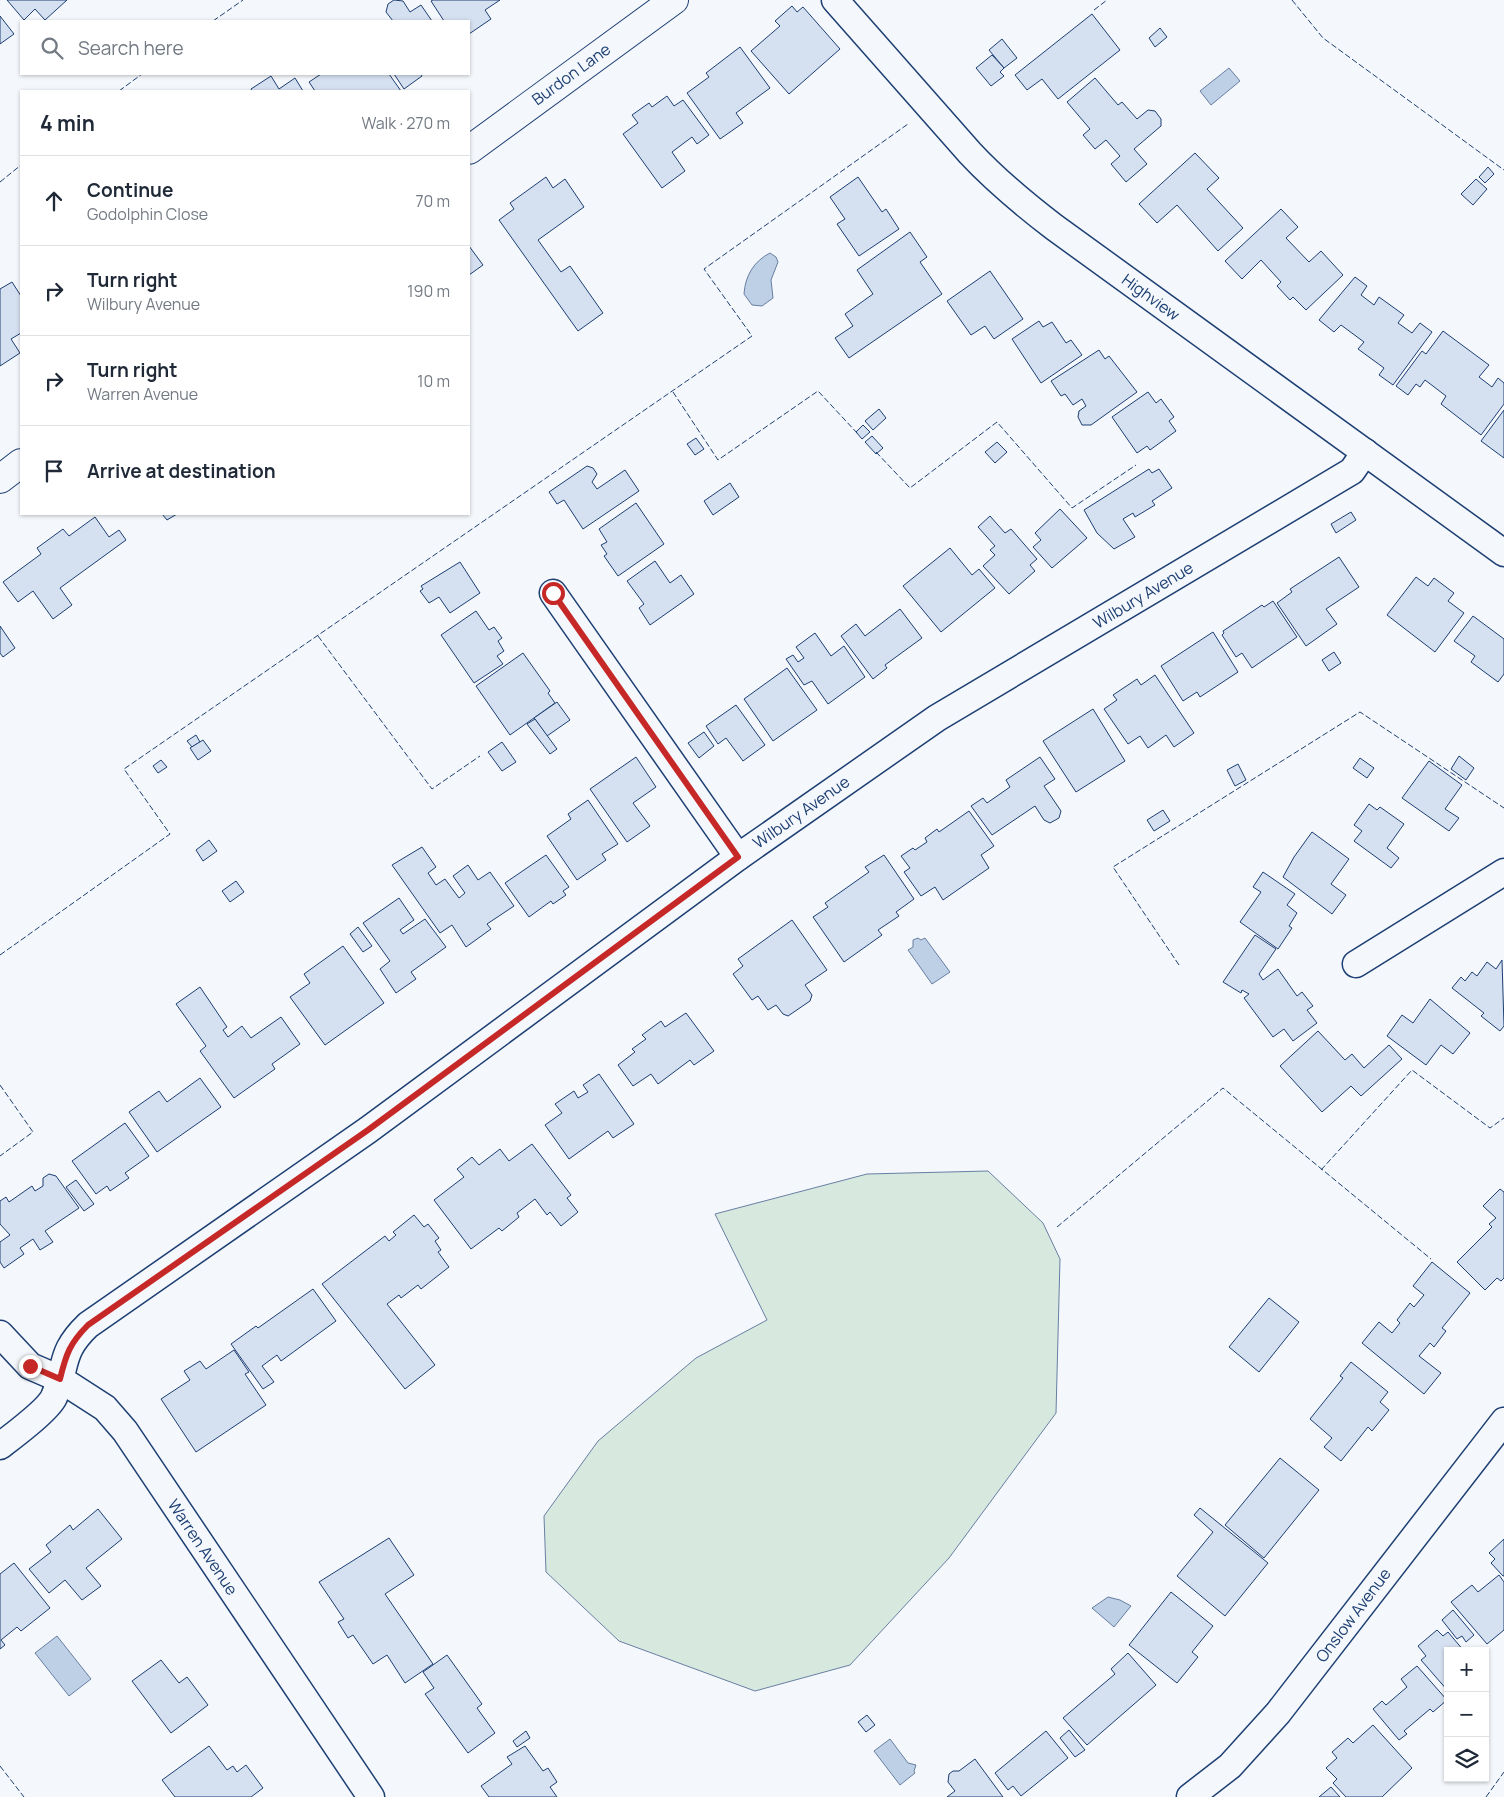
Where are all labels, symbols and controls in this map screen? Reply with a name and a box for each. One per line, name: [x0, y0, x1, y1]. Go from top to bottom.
search box: [20, 20, 470, 75]
icon: search: [38, 34, 66, 62]
text: Search here: [78, 35, 184, 61]
street label: Burdon Lane: [527, 38, 615, 110]
text: 4 min: [40, 109, 95, 137]
text: Walk · 270 m: [361, 112, 450, 134]
text: Continue: [87, 177, 173, 203]
icon: ahead: [40, 187, 68, 215]
text: 70 m: [415, 190, 450, 212]
text: Godolphin Close: [87, 203, 208, 225]
text: Turn right: [87, 267, 177, 293]
street label: Highview: [1117, 268, 1185, 326]
icon: right: [40, 277, 68, 305]
text: 190 m: [407, 280, 450, 302]
text: Wilbury Avenue: [87, 293, 200, 315]
text: Turn right: [87, 357, 177, 383]
icon: right: [40, 367, 68, 395]
text: 10 m: [417, 370, 450, 392]
text: Warren Avenue: [87, 383, 198, 405]
icon: arrive: [40, 457, 68, 485]
text: Arrive at destination: [87, 458, 276, 484]
street label: Wilbury Avenue: [1089, 556, 1197, 634]
route start: [542, 582, 565, 605]
street label: Wilbury Avenue: [748, 771, 854, 853]
route end: [19, 1355, 42, 1378]
street label: Warren Avenue: [163, 1495, 243, 1599]
street label: Onslow Avenue: [1310, 1563, 1396, 1667]
map controls: [1444, 1647, 1489, 1782]
button: +: [1444, 1647, 1489, 1692]
button: −: [1444, 1692, 1489, 1737]
button: layers: [1444, 1737, 1489, 1782]

